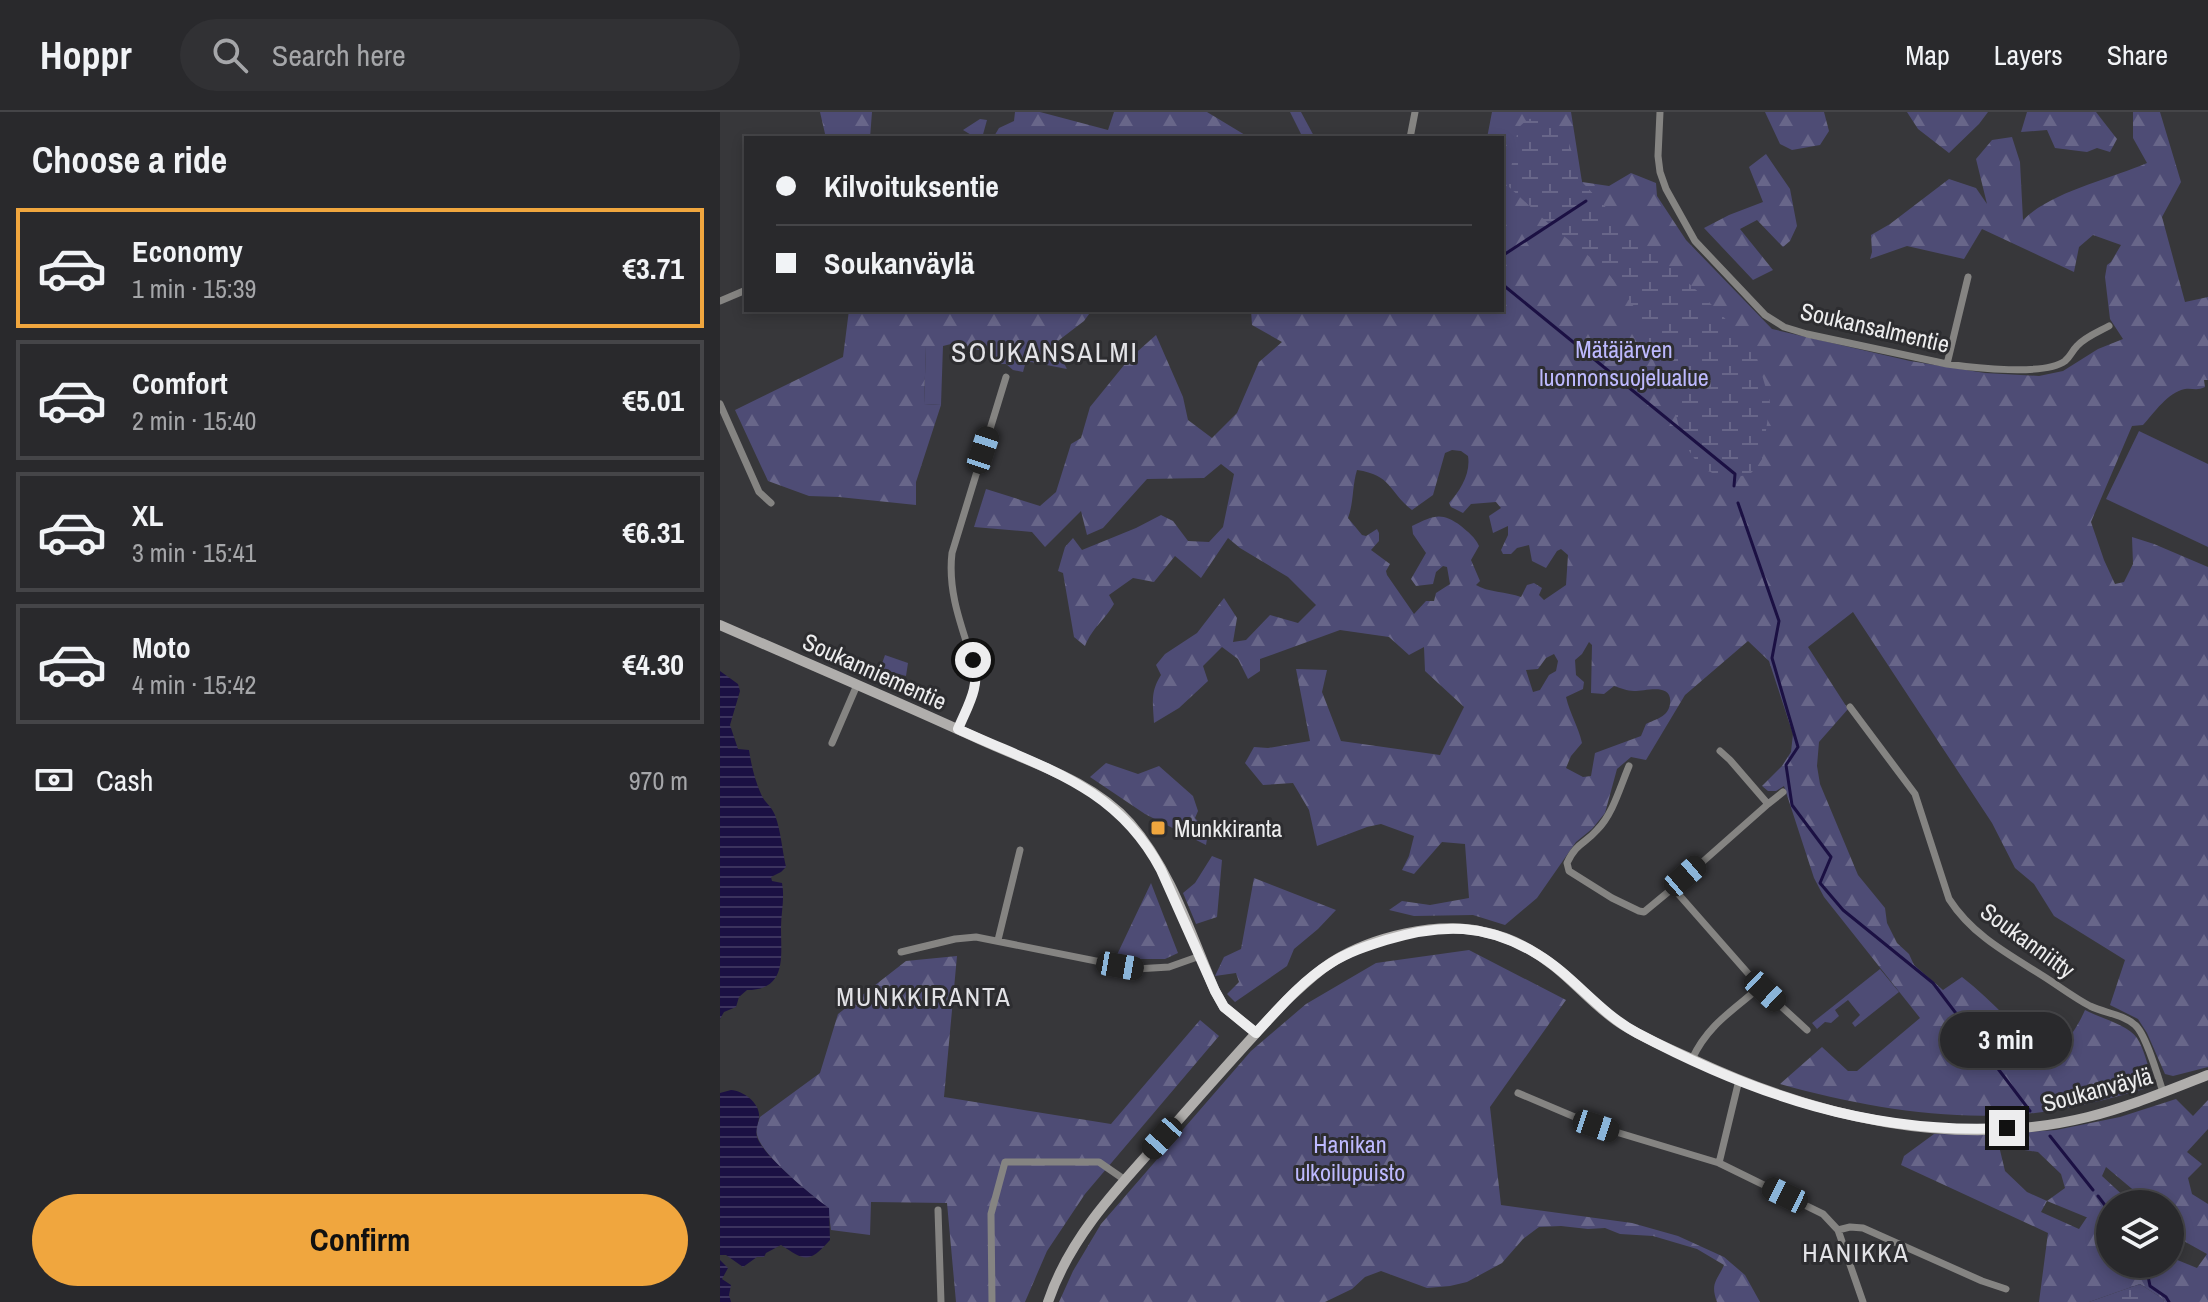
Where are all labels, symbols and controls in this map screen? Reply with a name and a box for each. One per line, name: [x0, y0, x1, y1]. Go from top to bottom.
search box: [180, 19, 740, 91]
text: Hoppr: [40, 30, 132, 81]
icon: search: [208, 33, 252, 77]
text: Search here: [272, 35, 406, 75]
text: Map: [1905, 36, 1950, 74]
text: Layers: [1994, 36, 2063, 74]
text: Share: [2107, 36, 2168, 74]
text: Choose a ride: [32, 136, 227, 184]
text: Kilvoituksentie: [824, 166, 999, 206]
text: Economy: [132, 231, 243, 271]
icon: car: [36, 232, 108, 304]
text: Soukanväylä: [824, 243, 974, 283]
text: €3.71: [622, 248, 684, 288]
text: 1 min · 15:39: [132, 271, 256, 306]
street label: Soukansalmentie: [1797, 294, 1953, 360]
district label: SOUKANSALMI: [951, 333, 1139, 371]
park label: Mätäjärven luonnonsuojelualue: [1539, 333, 1709, 393]
text: Comfort: [132, 363, 228, 403]
icon: car: [36, 364, 108, 436]
text: €5.01: [622, 380, 684, 420]
text: 2 min · 15:40: [132, 403, 256, 438]
car: [964, 423, 1002, 477]
text: XL: [132, 495, 163, 535]
icon: car: [36, 496, 108, 568]
text: €6.31: [622, 512, 684, 552]
text: 3 min · 15:41: [132, 535, 256, 570]
street label: Soukanniementie: [798, 625, 952, 717]
text: Moto: [132, 627, 191, 667]
icon: car: [36, 628, 108, 700]
route start: [955, 642, 991, 678]
text: €4.30: [622, 644, 684, 684]
text: 4 min · 15:42: [132, 667, 256, 702]
icon: cash: [32, 758, 76, 802]
text: Cash: [96, 760, 153, 800]
text: 970 m: [629, 763, 688, 798]
place label: Munkkiranta: [1174, 812, 1282, 844]
marker: Munkkiranta: [1149, 819, 1167, 837]
car: [1659, 851, 1711, 901]
street label: Soukanniitty: [1974, 895, 2082, 985]
car: [1094, 950, 1146, 982]
car: [1739, 966, 1791, 1016]
district label: MUNKKIRANTA: [836, 979, 1012, 1014]
callout: 3 min: [1941, 1012, 2073, 1068]
text: 3 min: [1978, 1022, 2034, 1057]
street label: Soukanväylä: [2038, 1059, 2156, 1119]
car: [1569, 1107, 1623, 1145]
route end: [1989, 1110, 2025, 1146]
car: [1137, 1112, 1187, 1164]
park label: Hanikan ulkoilupuisto: [1295, 1128, 1405, 1188]
car: [1758, 1174, 1812, 1216]
map controls: [2096, 1190, 2184, 1278]
button: layers: [2096, 1190, 2184, 1278]
button: Confirm: [32, 1194, 688, 1286]
district label: HANIKKA: [1802, 1235, 1910, 1270]

